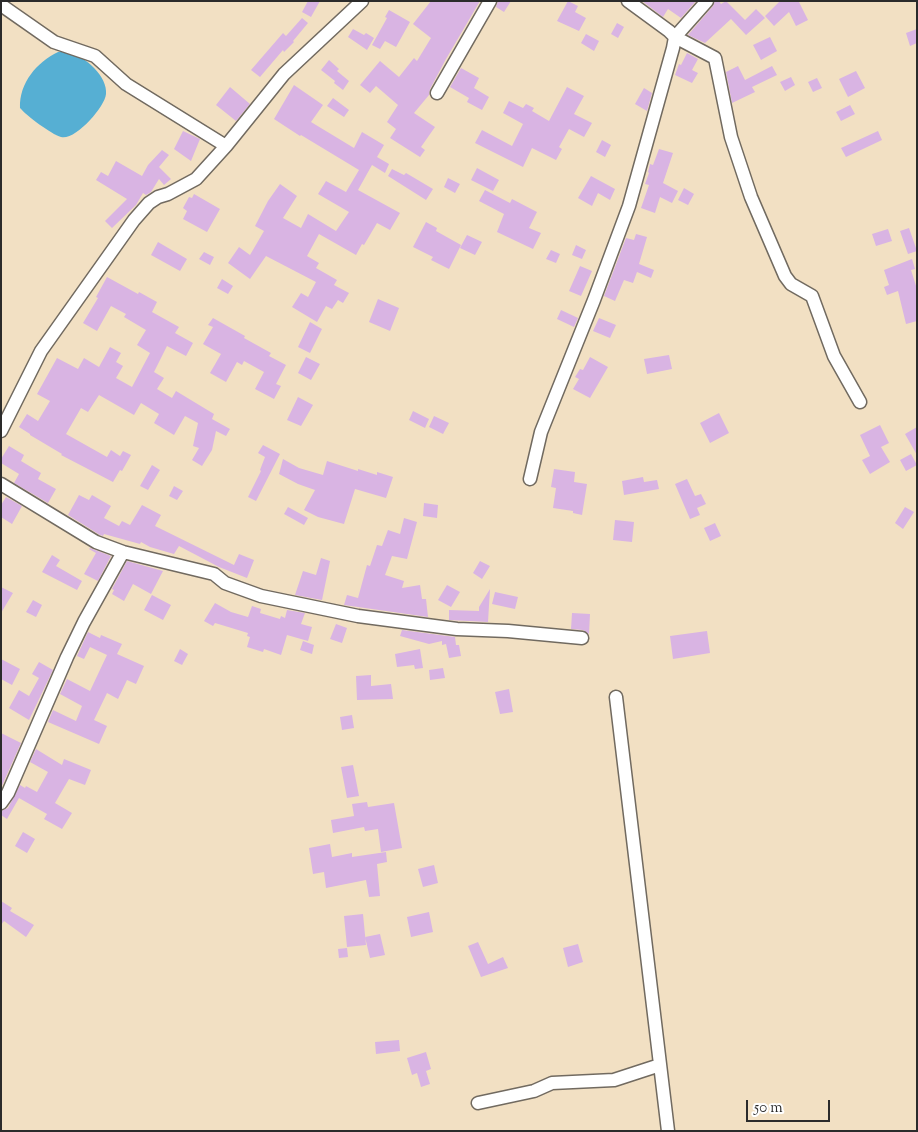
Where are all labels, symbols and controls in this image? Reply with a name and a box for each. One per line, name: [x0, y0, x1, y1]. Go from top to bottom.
scale bar: [748, 1090, 832, 1122]
text: 50 m: [754, 1098, 783, 1119]

